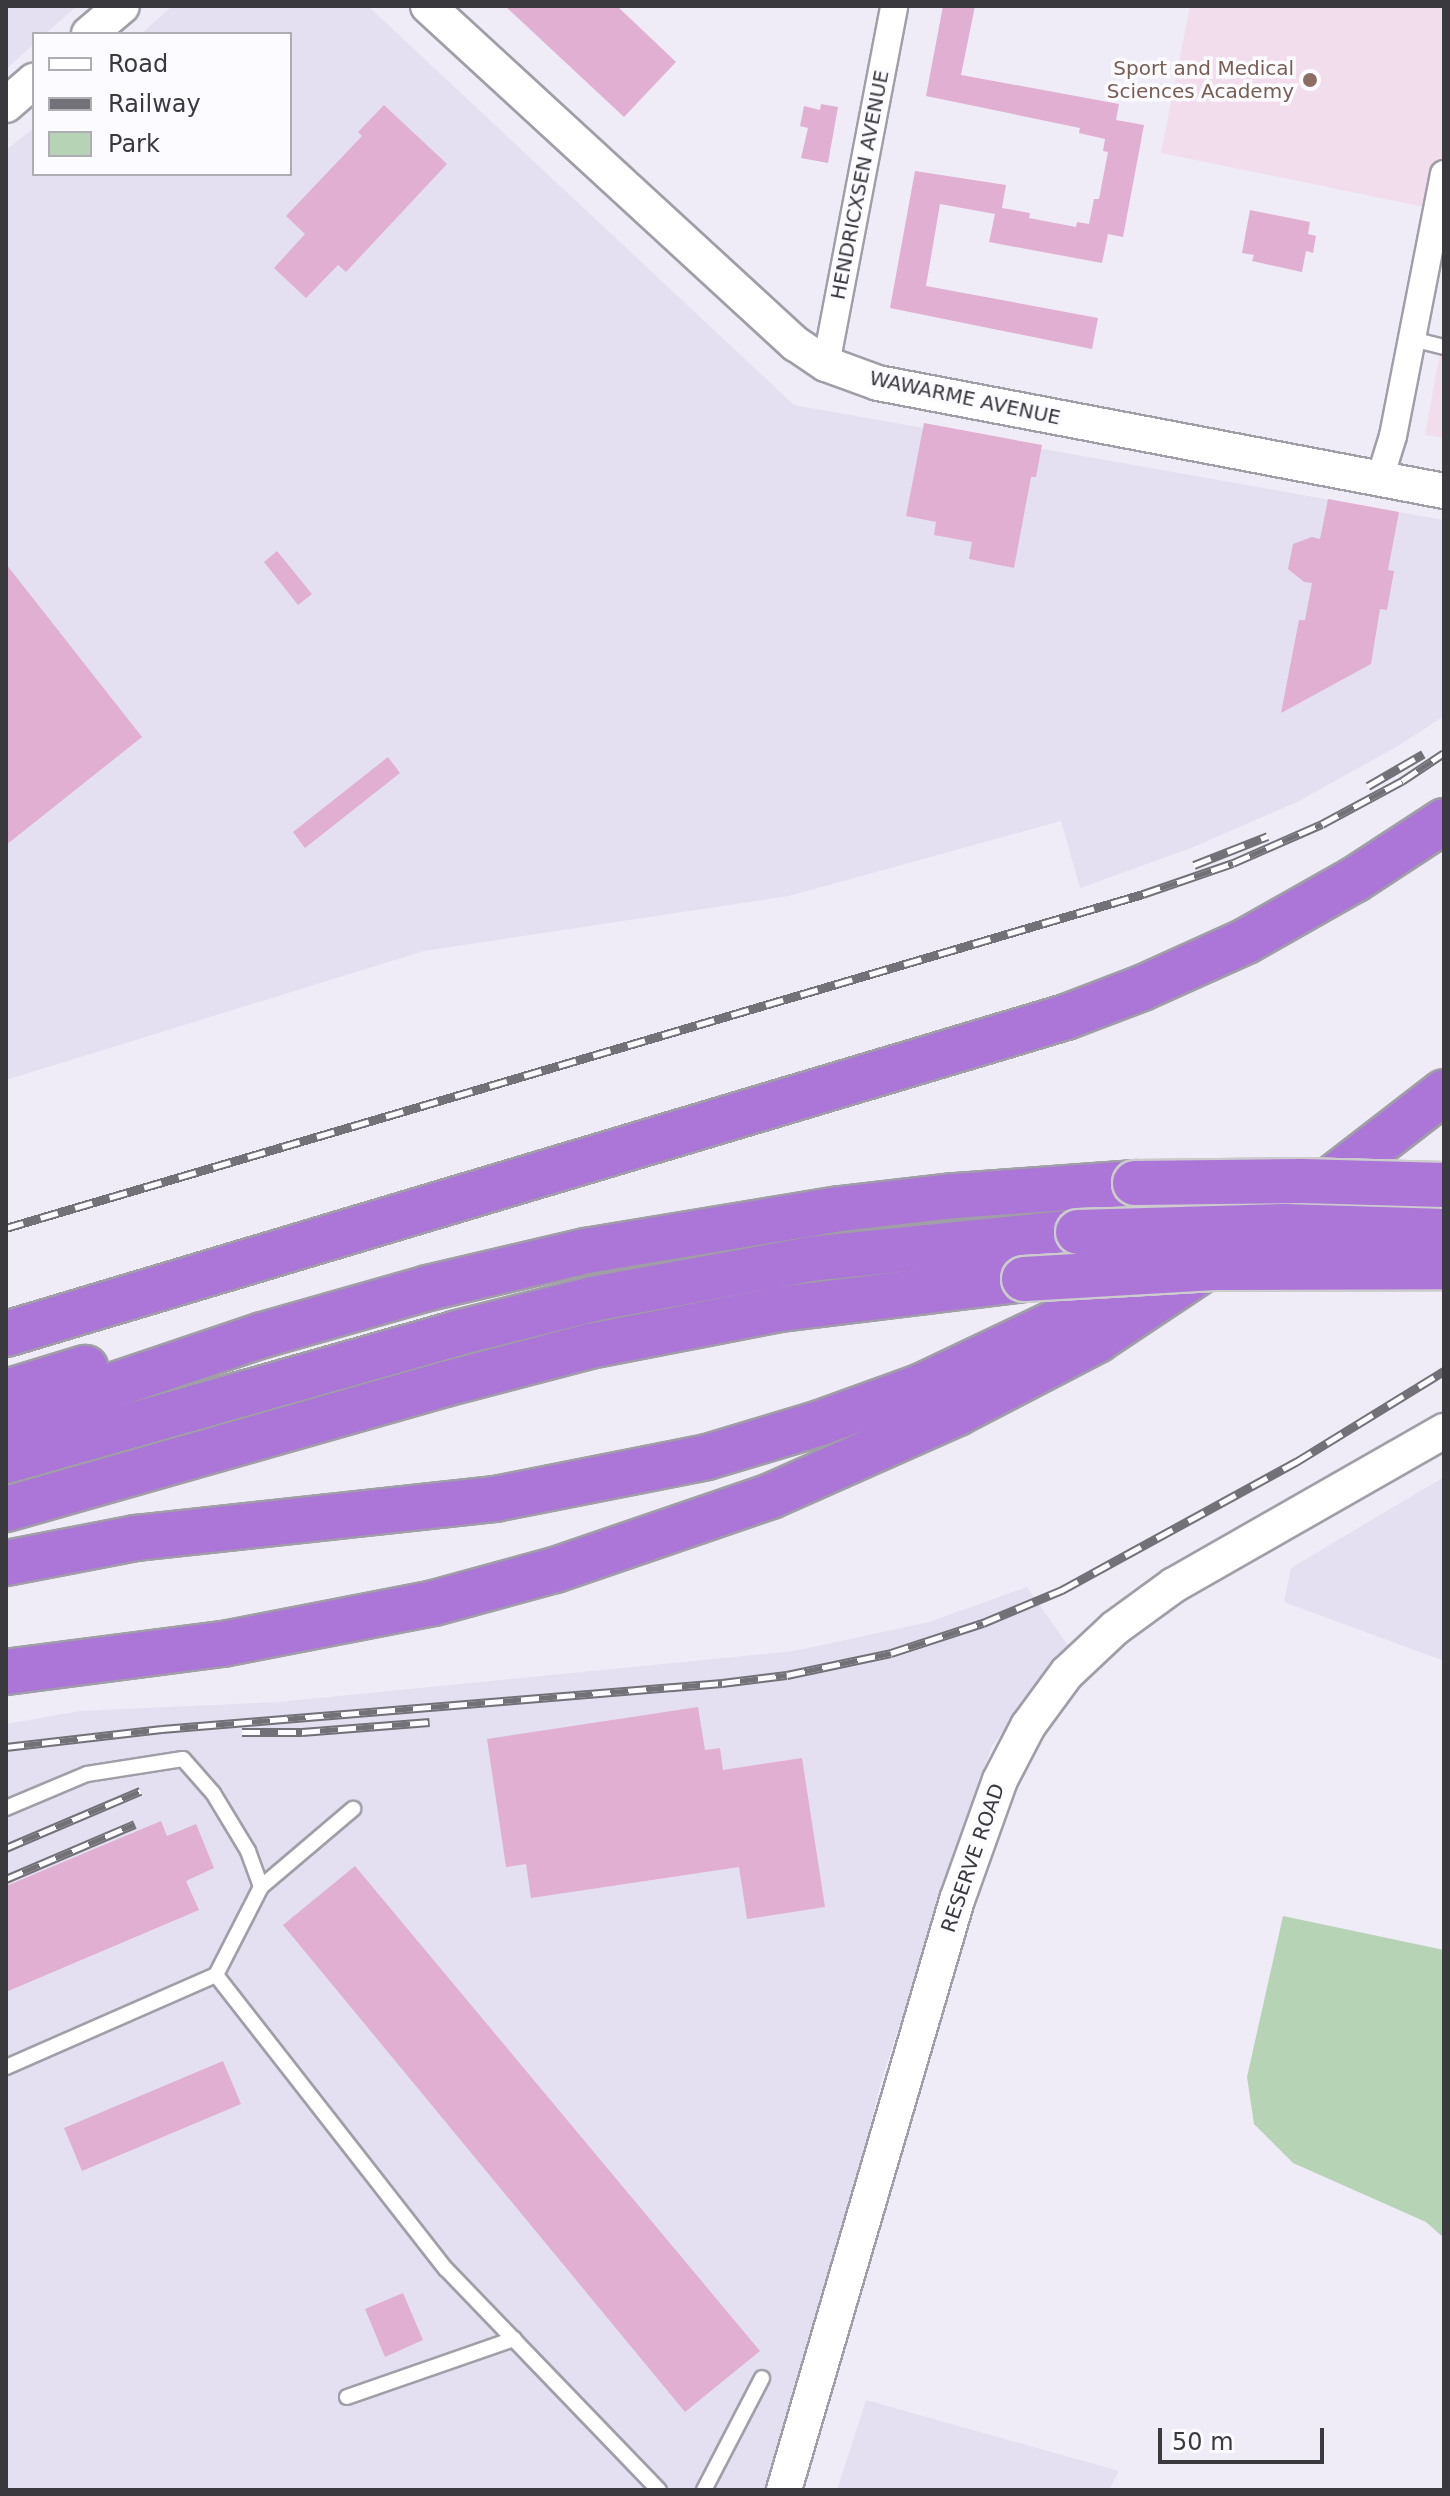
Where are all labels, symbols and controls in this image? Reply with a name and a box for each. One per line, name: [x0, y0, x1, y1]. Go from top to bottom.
legend: [32, 32, 292, 176]
text: Road: [108, 50, 168, 78]
place label: Sport and Medical Sciences Academy: [1107, 56, 1294, 103]
street label: HENDRICXSEN AVENUE: [826, 68, 894, 302]
marker: Sport and Medical Sciences Academy: [1301, 71, 1319, 89]
text: Railway: [108, 90, 201, 118]
text: Park: [108, 130, 160, 158]
street label: WAWARME AVENUE: [867, 366, 1063, 430]
street label: RESERVE ROAD: [936, 1780, 1010, 1936]
scale bar: [1162, 2412, 1328, 2462]
text: 50 m: [1172, 2428, 1234, 2456]

